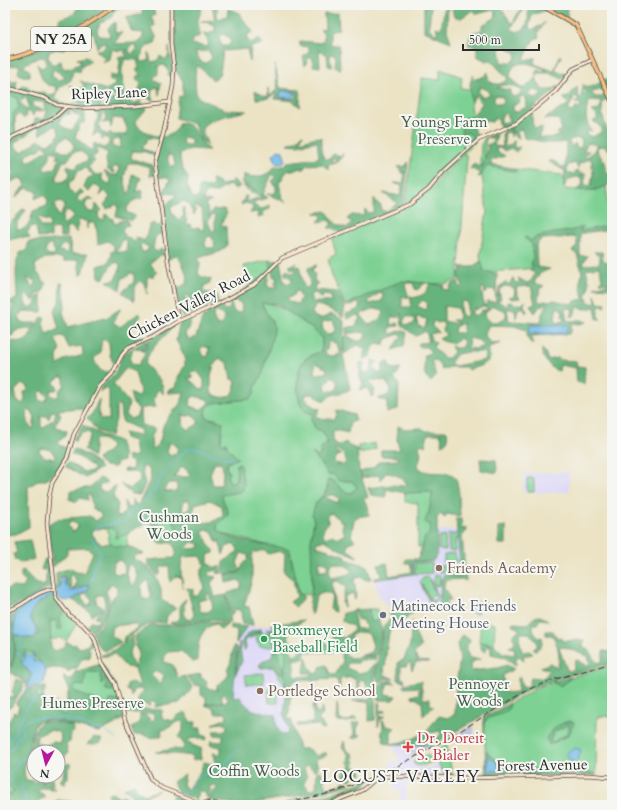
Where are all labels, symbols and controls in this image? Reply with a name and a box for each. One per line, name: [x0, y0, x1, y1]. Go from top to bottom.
scale bar: [463, 26, 539, 52]
road number: NY 25A: [31, 27, 91, 51]
text: 500 m: [469, 32, 502, 48]
street label: Ripley Lane: [71, 82, 148, 104]
park label: Youngs Farm Preserve: [401, 112, 488, 149]
street label: Chicken Valley Road: [124, 265, 254, 345]
park label: Cushman Woods: [139, 507, 200, 544]
place label: Friends Academy: [447, 558, 557, 578]
marker: Friends Academy: [434, 563, 444, 573]
place label: Matinecock Friends Meeting House: [391, 596, 516, 633]
marker: Matinecock Friends Meeting House: [378, 610, 388, 620]
place label: Broxmeyer Baseball Field: [272, 620, 358, 657]
marker: Broxmeyer Baseball Field: [259, 634, 269, 644]
park label: Pennoyer Woods: [448, 674, 510, 711]
place label: Portledge School: [268, 681, 376, 701]
marker: Portledge School: [255, 686, 265, 696]
park label: Humes Preserve: [42, 693, 144, 713]
place label: Dr. Doreit S. Bialer: [417, 728, 484, 765]
marker: Dr. Doreit S. Bialer: [402, 741, 414, 753]
north arrow: [26, 744, 66, 784]
street label: Forest Avenue: [496, 754, 588, 776]
park label: Coffin Woods: [209, 761, 299, 781]
text: N: [39, 765, 50, 781]
district label: LOCUST VALLEY: [322, 765, 480, 788]

